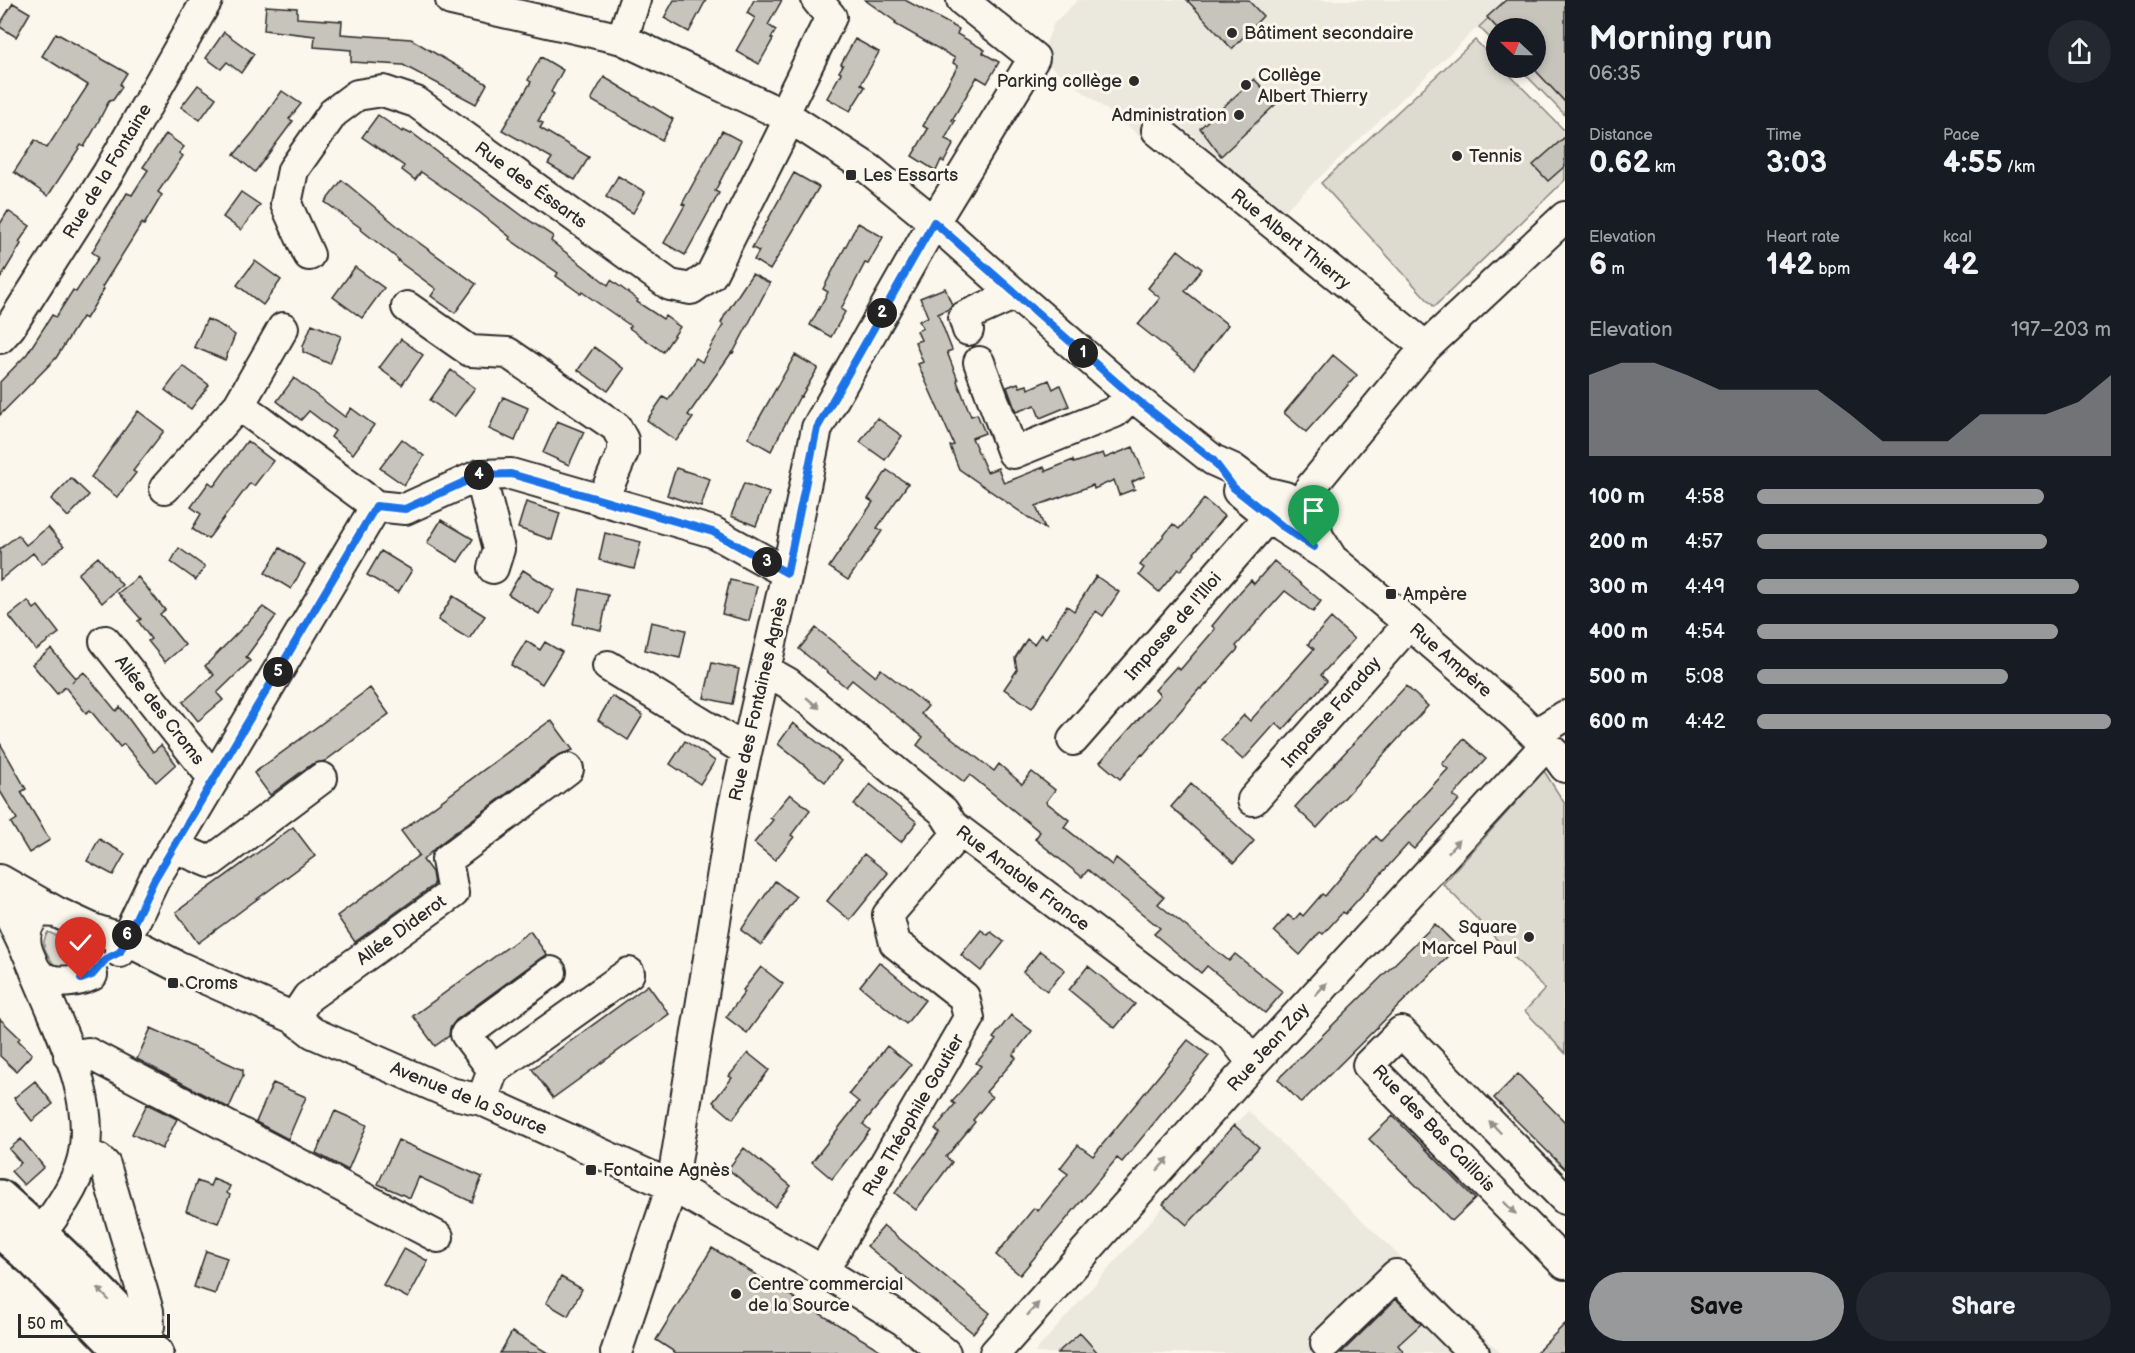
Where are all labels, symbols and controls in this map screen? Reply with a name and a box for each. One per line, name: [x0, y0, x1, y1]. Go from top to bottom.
north arrow: [1486, 18, 1546, 78]
map controls: [1486, 18, 1546, 78]
text: Morning run: [1589, 19, 1772, 59]
button: share: [2048, 20, 2111, 83]
place label: Bâtiment secondaire: [1244, 23, 1414, 44]
marker: Bâtiment secondaire: [1225, 26, 1239, 40]
text: 06:35: [1589, 62, 1641, 86]
place label: Collège Albert Thierry: [1258, 65, 1368, 107]
place label: Parking collège: [997, 71, 1122, 92]
marker: Parking collège: [1127, 74, 1141, 88]
marker: Collège Albert Thierry: [1239, 78, 1253, 92]
street label: Rue de la Fontaine: [59, 100, 156, 243]
place label: Administration: [1112, 105, 1227, 126]
marker: Administration: [1232, 108, 1246, 122]
text: Distance: [1589, 126, 1653, 145]
text: Time: [1766, 126, 1801, 145]
text: Pace: [1943, 126, 1979, 145]
street label: Rue des Éssarts: [471, 136, 592, 233]
text: 0.62: [1589, 145, 1650, 181]
text: 3:03: [1766, 145, 1827, 181]
text: 4:55: [1943, 145, 2003, 181]
place label: Tennis: [1469, 146, 1522, 167]
marker: Tennis: [1450, 149, 1464, 163]
text: km: [1650, 158, 1676, 177]
text: /km: [2003, 158, 2035, 177]
place label: Les Essarts: [863, 165, 958, 186]
marker: Les Essarts: [844, 168, 858, 182]
street label: Rue Albert Thierry: [1227, 185, 1355, 295]
text: Elevation: [1589, 228, 1656, 247]
text: Heart rate: [1766, 228, 1840, 247]
text: kcal: [1943, 228, 1972, 247]
text: 6: [1589, 247, 1607, 283]
text: 142: [1766, 247, 1814, 283]
text: 42: [1943, 247, 1979, 283]
text: m: [1607, 260, 1625, 279]
text: bpm: [1814, 260, 1850, 279]
pin: 2: [867, 298, 897, 328]
text: 2: [877, 303, 887, 322]
text: Elevation: [1589, 318, 1672, 342]
text: 197–203 m: [2011, 318, 2111, 342]
pin: 1: [1068, 338, 1098, 368]
text: 1: [1080, 343, 1086, 362]
pin: 4: [464, 460, 494, 490]
text: 4: [474, 465, 484, 484]
pin: [1288, 485, 1339, 547]
text: 100 m: [1589, 485, 1645, 509]
text: 4:58: [1685, 485, 1724, 509]
icon: arrive: [1297, 494, 1330, 527]
text: 200 m: [1589, 530, 1648, 554]
text: 4:57: [1685, 530, 1723, 554]
pin: 3: [752, 547, 782, 577]
text: 3: [762, 552, 772, 571]
street label: Impasse de l'Illoi: [1121, 568, 1226, 685]
text: 300 m: [1589, 575, 1648, 599]
text: 4:49: [1685, 575, 1725, 599]
place label: Ampère: [1403, 584, 1467, 605]
marker: Ampère: [1384, 587, 1398, 601]
street label: Rue des Fontaines Agnès: [725, 595, 792, 803]
street label: Rue Ampère: [1405, 619, 1496, 702]
text: 400 m: [1589, 620, 1648, 644]
text: 4:54: [1685, 620, 1725, 644]
street label: Allée des Croms: [110, 651, 209, 769]
street label: Impasse Faraday: [1278, 652, 1386, 772]
pin: 5: [263, 657, 293, 687]
text: 5: [273, 662, 283, 681]
text: 500 m: [1589, 665, 1648, 689]
text: 5:08: [1685, 665, 1724, 689]
one-way arrow: [805, 696, 820, 709]
text: 600 m: [1589, 710, 1649, 734]
text: 4:42: [1685, 710, 1725, 734]
street label: Rue Anatole France: [952, 821, 1094, 936]
one-way arrow: [1447, 839, 1460, 854]
street label: Allée Diderot: [353, 891, 450, 970]
pin: [55, 917, 106, 979]
place label: Square Marcel Paul: [1421, 917, 1517, 959]
pin: 6: [112, 920, 142, 950]
text: 6: [122, 925, 132, 944]
icon: check: [64, 926, 97, 959]
marker: Square Marcel Paul: [1522, 930, 1536, 944]
place label: Croms: [185, 973, 238, 994]
marker: Croms: [166, 976, 180, 990]
one-way arrow: [1314, 982, 1327, 997]
street label: Rue Jean Zay: [1223, 998, 1314, 1096]
street label: Rue Théophile Gautier: [858, 1030, 969, 1200]
street label: Avenue de la Source: [387, 1057, 550, 1140]
street label: Rue des Bas Caillois: [1368, 1061, 1500, 1196]
one-way arrow: [1488, 1121, 1502, 1135]
one-way arrow: [1156, 1157, 1169, 1172]
place label: Fontaine Agnès: [603, 1160, 730, 1181]
marker: Fontaine Agnès: [584, 1163, 598, 1177]
one-way arrow: [1502, 1200, 1516, 1214]
button: Save: [1589, 1272, 1844, 1341]
button: Share: [1856, 1272, 2111, 1341]
place label: Centre commercial de la Source: [748, 1274, 903, 1316]
one-way arrow: [96, 1287, 110, 1301]
marker: Centre commercial de la Source: [729, 1287, 743, 1301]
one-way arrow: [1027, 1301, 1040, 1317]
scale bar: [18, 1311, 170, 1338]
text: 50 m: [27, 1315, 63, 1334]

